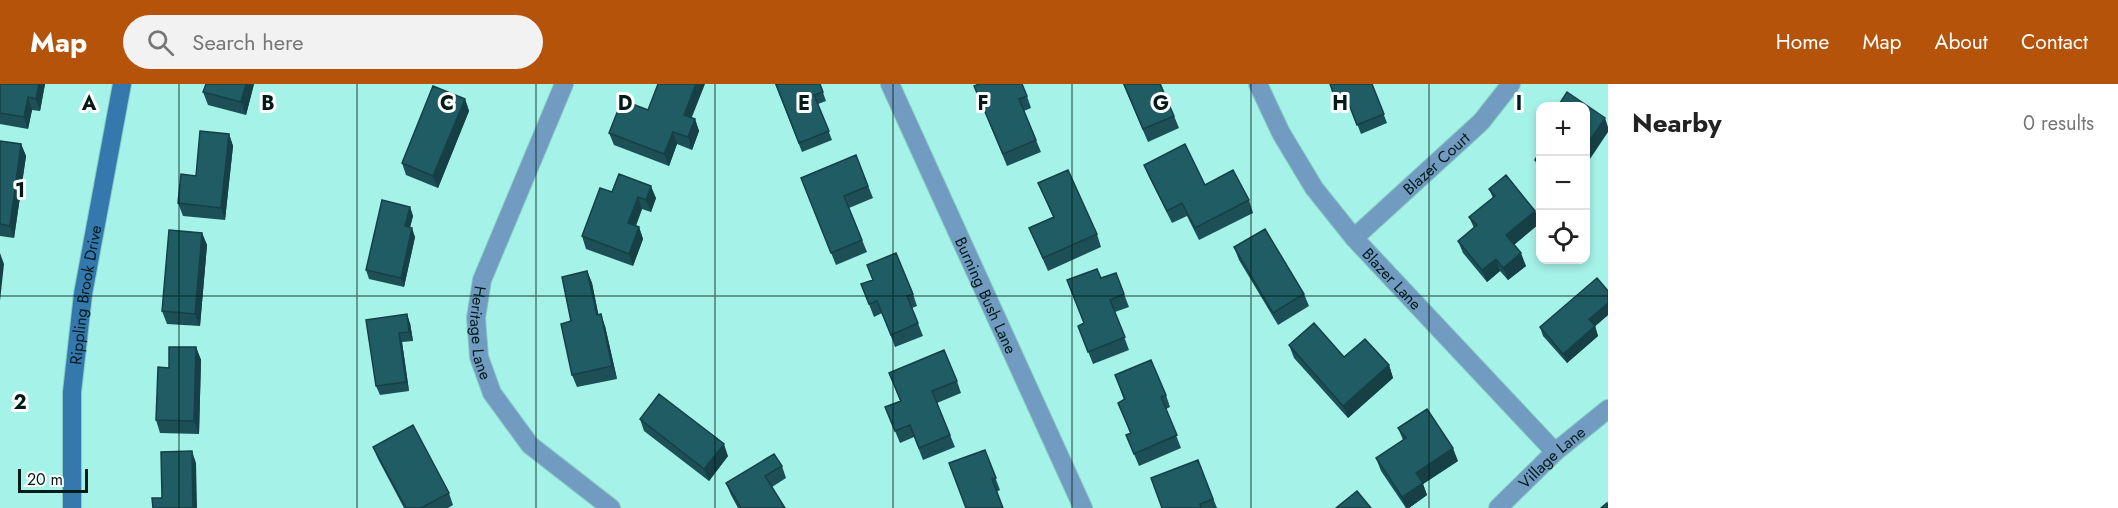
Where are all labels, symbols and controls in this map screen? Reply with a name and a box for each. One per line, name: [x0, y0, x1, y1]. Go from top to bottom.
search box: [123, 15, 543, 69]
text: Map: [30, 22, 87, 63]
icon: search: [144, 26, 177, 59]
text: Search here: [192, 26, 304, 58]
text: Home: [1776, 27, 1829, 57]
text: Map: [1862, 27, 1902, 57]
text: About: [1935, 27, 1988, 57]
text: Contact: [2021, 27, 2088, 57]
text: A: [81, 89, 97, 118]
text: B: [261, 89, 275, 118]
text: C: [440, 89, 454, 118]
text: D: [618, 89, 632, 118]
text: E: [798, 89, 810, 118]
text: F: [977, 89, 989, 118]
text: G: [1153, 89, 1169, 118]
text: H: [1332, 89, 1348, 118]
text: I: [1516, 89, 1522, 118]
map controls: [1536, 102, 1590, 264]
button: +: [1536, 102, 1590, 156]
text: Nearby: [1632, 104, 1721, 142]
text: 0 results: [2023, 109, 2094, 138]
street label: Blazer Court: [1397, 126, 1475, 200]
button: −: [1536, 156, 1590, 210]
text: 1: [15, 176, 25, 205]
button: locate: [1536, 210, 1590, 264]
street label: Rippling Brook Drive: [64, 223, 107, 366]
street label: Burning Bush Lane: [949, 233, 1023, 357]
street label: Blazer Lane: [1357, 242, 1427, 315]
street label: Heritage Lane: [464, 284, 498, 383]
text: 2: [13, 388, 27, 417]
street label: Village Lane: [1513, 420, 1590, 494]
scale bar: [18, 466, 88, 494]
text: 20 m: [27, 468, 63, 491]

